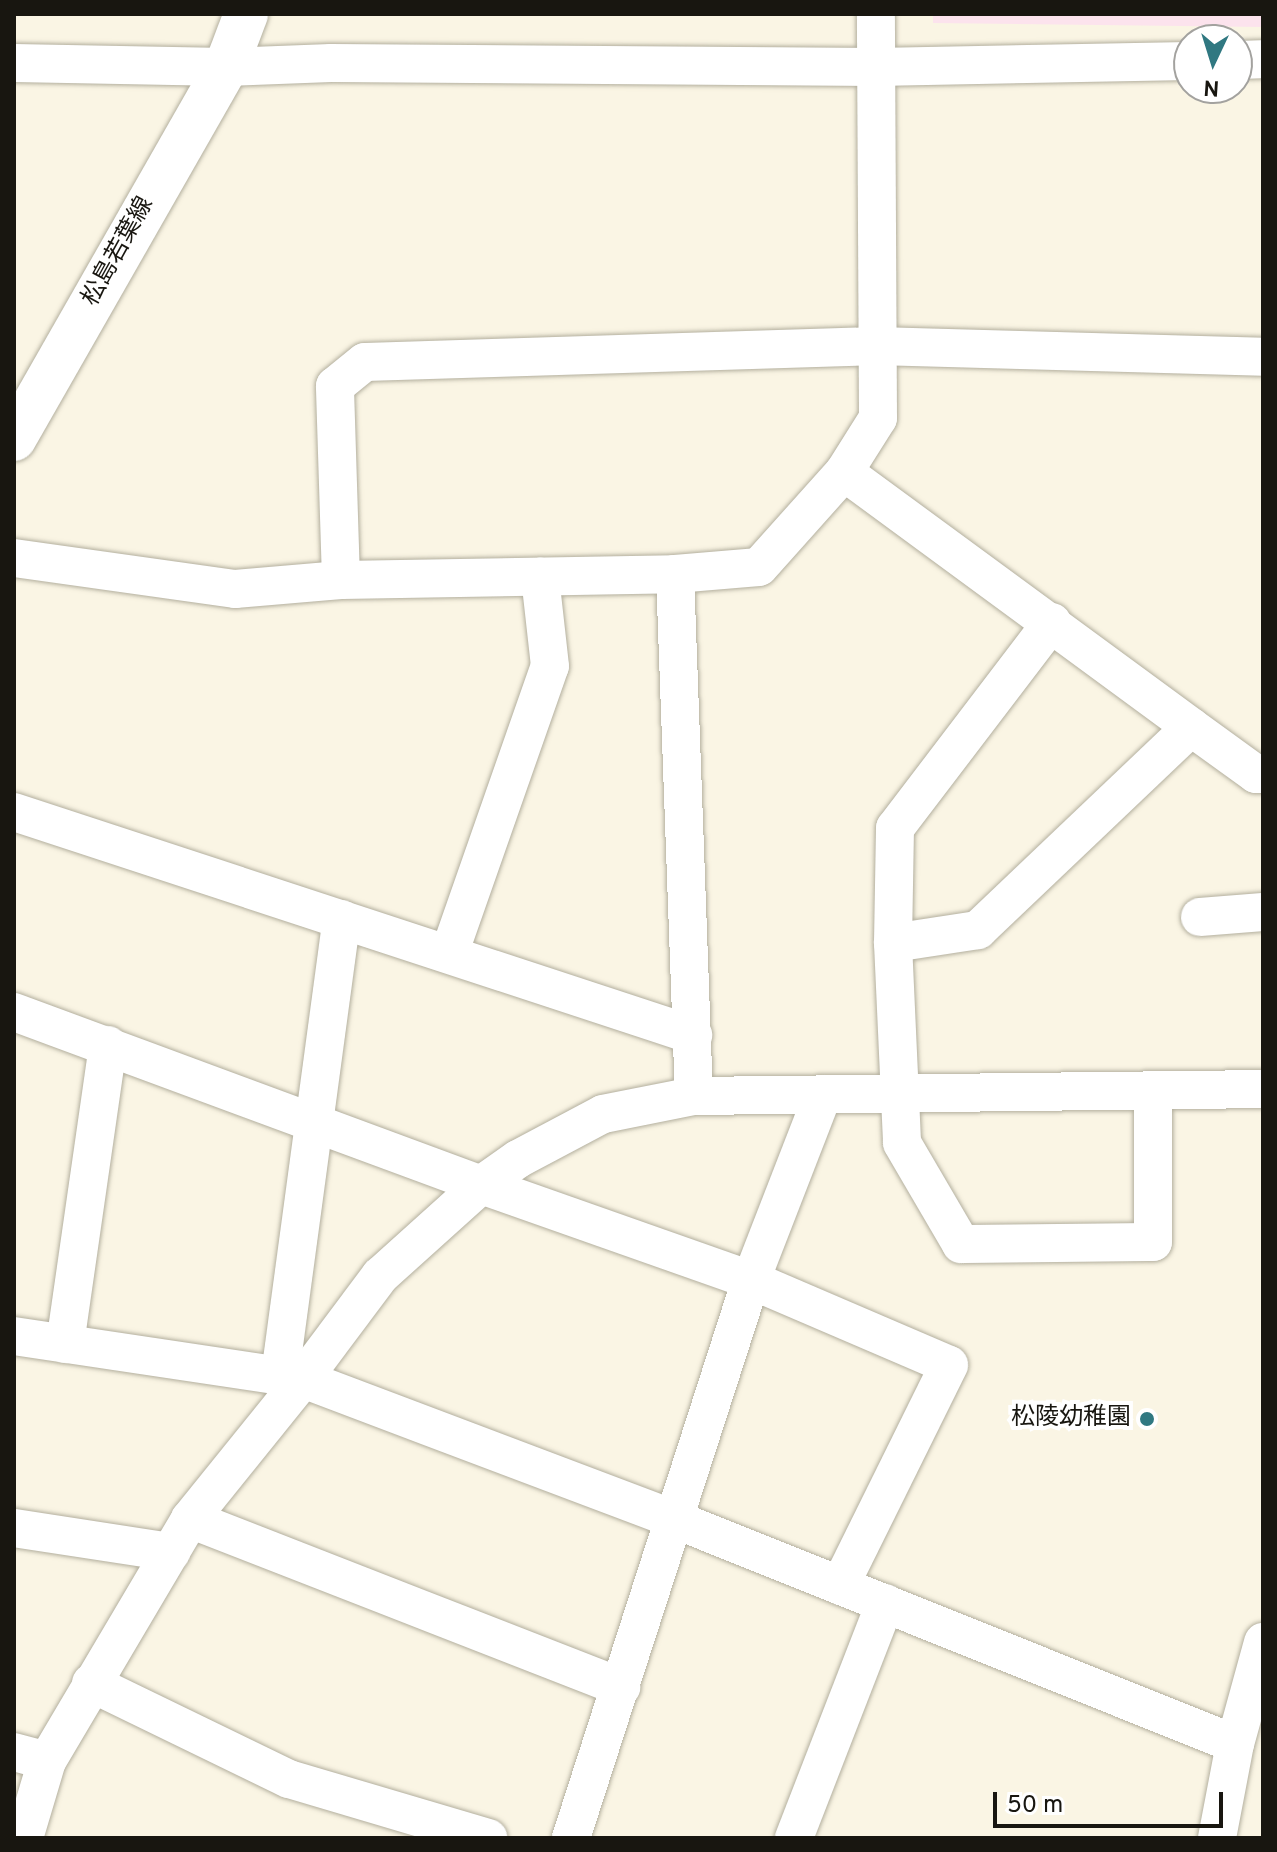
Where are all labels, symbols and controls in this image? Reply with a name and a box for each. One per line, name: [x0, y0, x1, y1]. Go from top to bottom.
north arrow: [1173, 24, 1253, 104]
text: N: [1203, 72, 1220, 100]
street label: 松島若葉線: [77, 193, 161, 311]
place label: 松陵幼稚園: [1011, 1405, 1131, 1433]
marker: 松陵幼稚園: [1138, 1410, 1156, 1428]
scale bar: [997, 1776, 1227, 1826]
text: 50 m: [1007, 1791, 1063, 1821]

